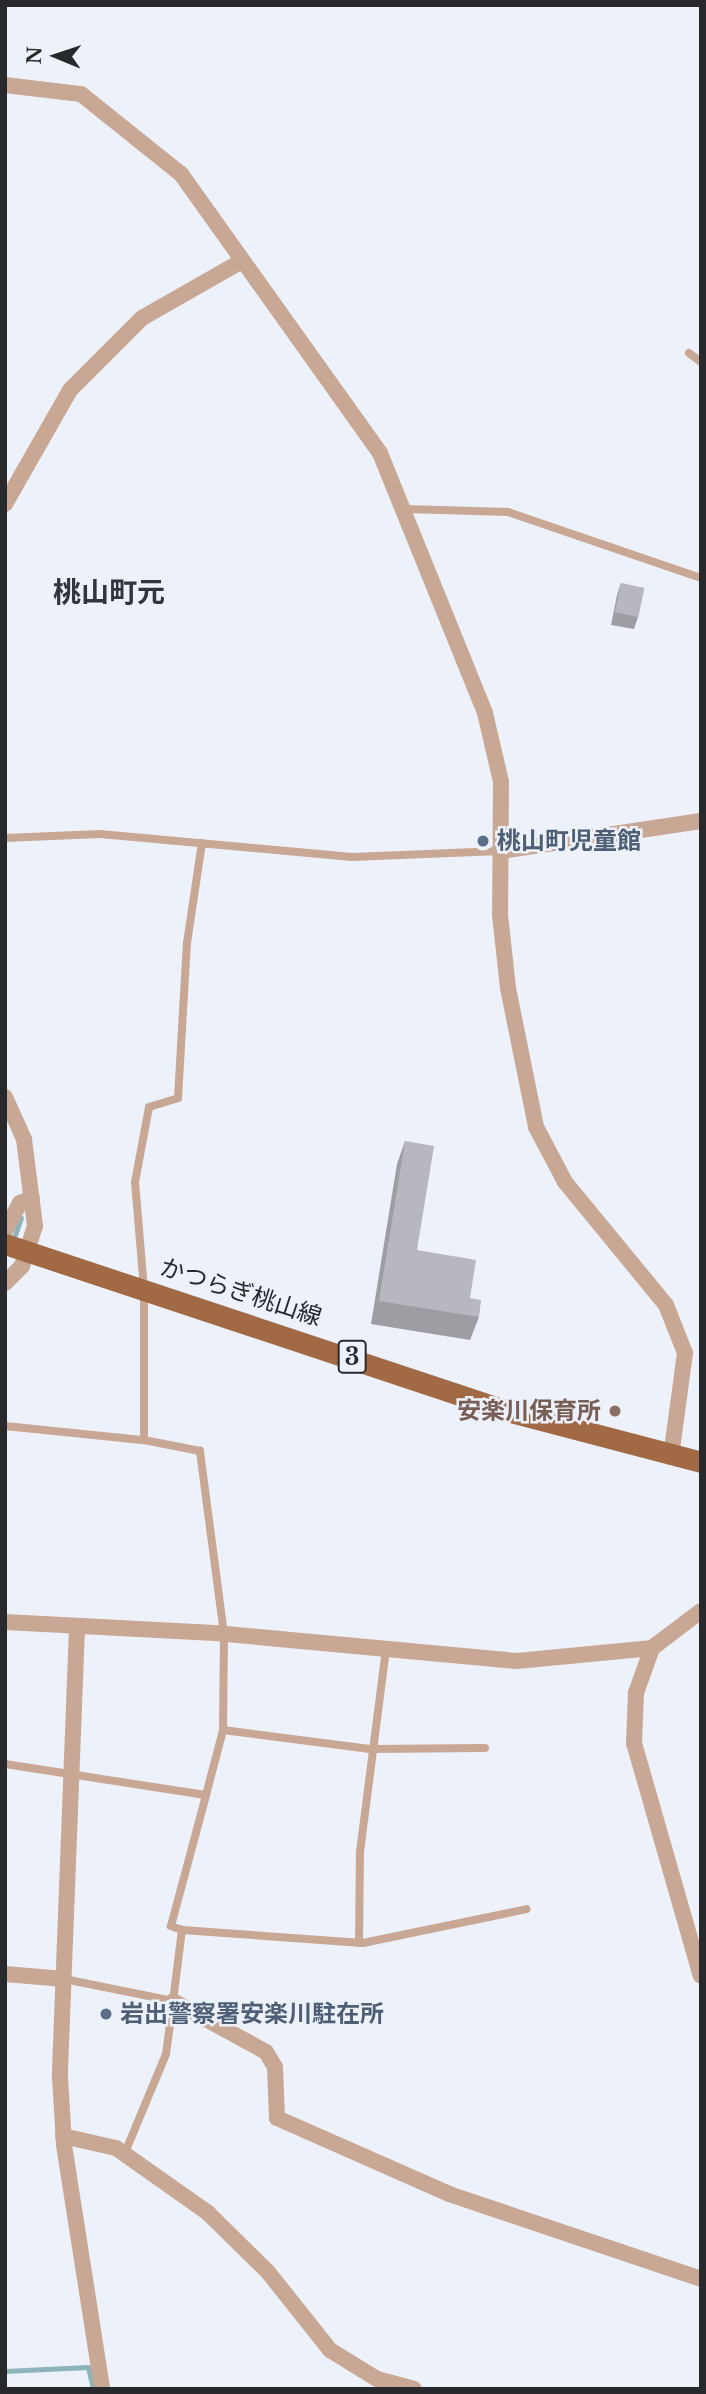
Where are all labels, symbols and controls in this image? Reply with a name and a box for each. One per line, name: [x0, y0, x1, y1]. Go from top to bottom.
north arrow: [21, 21, 91, 91]
text: N: [23, 46, 46, 65]
district label: 桃山町元: [53, 576, 165, 610]
place label: 桃山町児童館: [497, 827, 641, 855]
marker: 桃山町児童館: [475, 833, 491, 849]
street label: かつらぎ桃山線: [157, 1252, 325, 1332]
road number: 3: [336, 1338, 368, 1376]
place label: 安楽川保育所: [457, 1397, 601, 1425]
marker: 安楽川保育所: [607, 1403, 623, 1419]
place label: 岩出警察署安楽川駐在所: [120, 2000, 384, 2028]
marker: 岩出警察署安楽川駐在所: [98, 2006, 114, 2022]

